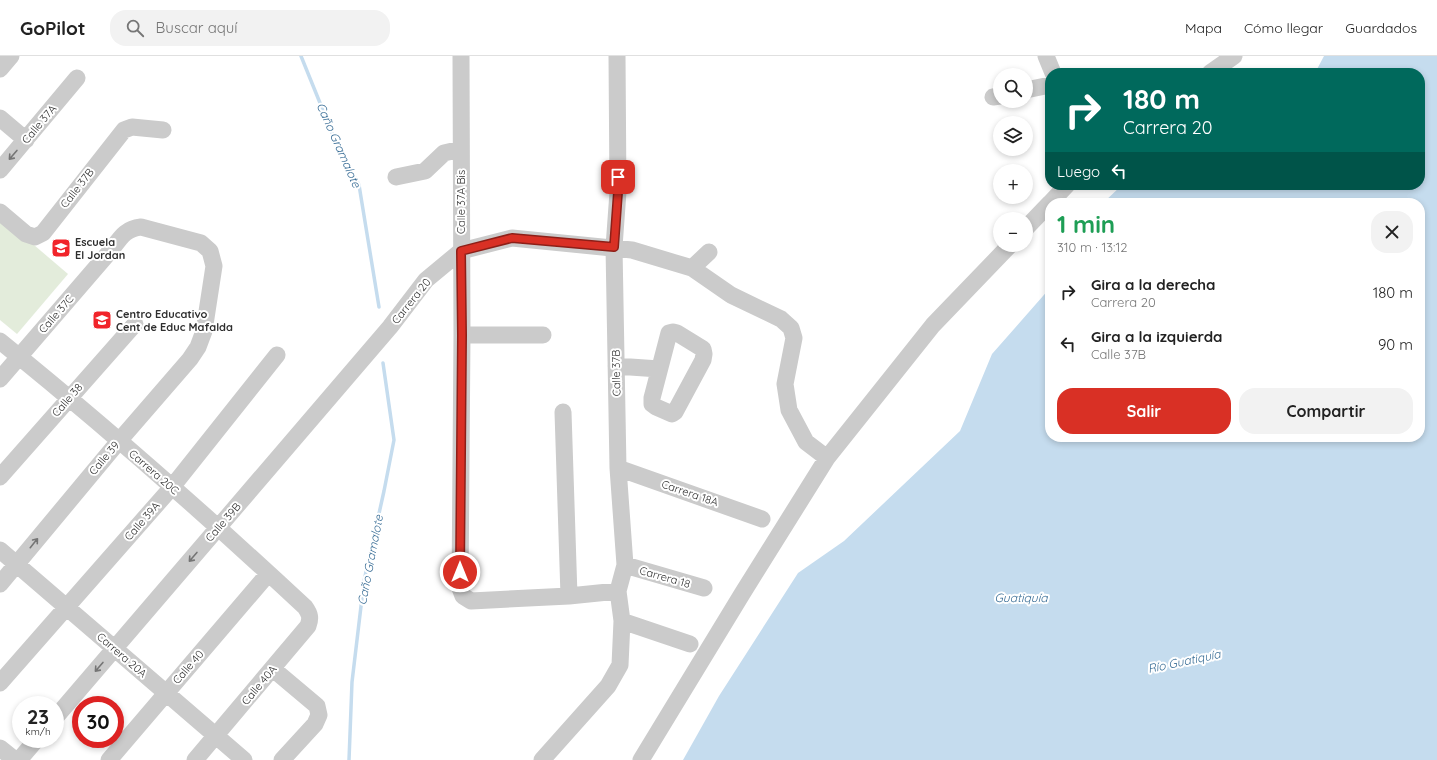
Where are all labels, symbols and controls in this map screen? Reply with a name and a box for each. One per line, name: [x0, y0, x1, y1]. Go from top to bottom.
search box: [110, 10, 390, 46]
text: GoPilot: [20, 16, 86, 40]
icon: search: [124, 17, 146, 39]
text: Buscar aquí: [156, 18, 238, 37]
text: Mapa: [1185, 19, 1222, 37]
text: Cómo llegar: [1244, 19, 1323, 37]
text: Guardados: [1345, 19, 1417, 37]
map controls: [993, 68, 1033, 252]
button: search: [993, 68, 1033, 108]
text: 180 m: [1123, 81, 1200, 116]
icon: right: [1057, 84, 1109, 136]
water label: Caño Gramalote: [314, 100, 365, 191]
street label: Calle 37A: [19, 102, 59, 146]
button: layers: [993, 116, 1033, 156]
text: Carrera 20: [1123, 116, 1213, 139]
one-way arrow: [8, 150, 17, 160]
pin: [601, 160, 635, 194]
icon: left: [1108, 160, 1130, 182]
text: Luego: [1057, 162, 1100, 181]
button: +: [993, 164, 1033, 204]
street label: Calle 37B: [57, 165, 97, 211]
icon: arrive: [607, 166, 629, 188]
street label: Calle 37A Bis: [454, 170, 468, 234]
text: 1 min: [1057, 209, 1115, 239]
button: close: [1371, 211, 1413, 253]
button: −: [993, 212, 1033, 252]
place label: Escuela El Jordan: [75, 235, 125, 262]
school or university icon: Escuela El Jordan: [50, 237, 72, 259]
text: 310 m · 13:12: [1057, 239, 1127, 255]
street label: Carrera 20: [388, 275, 434, 327]
text: Gira a la derecha: [1091, 275, 1216, 294]
icon: right: [1057, 281, 1079, 303]
text: 180 m: [1373, 283, 1413, 302]
street label: Calle 37C: [35, 292, 77, 336]
text: Carrera 20: [1091, 294, 1156, 310]
place label: Centro Educativo Cent de Educ Mafalda: [116, 307, 233, 334]
school or university icon: Centro Educativo Cent de Educ Mafalda: [91, 309, 113, 331]
text: Gira a la izquierda: [1091, 327, 1223, 346]
icon: left: [1057, 333, 1079, 355]
text: 90 m: [1378, 335, 1413, 354]
text: Calle 37B: [1091, 346, 1146, 362]
street label: Calle 37B: [609, 350, 623, 396]
street label: Calle 38: [49, 380, 85, 420]
button: Salir: [1057, 388, 1231, 434]
button: Compartir: [1239, 388, 1413, 434]
street label: Calle 39: [86, 438, 122, 478]
street label: Carrera 20C: [126, 446, 182, 498]
street label: Carrera 18A: [660, 477, 720, 509]
street label: Calle 39A: [121, 499, 163, 543]
street label: Calle 39B: [202, 500, 244, 544]
water label: Caño Gramalote: [354, 512, 386, 606]
one-way arrow: [30, 538, 39, 549]
position arrow: [439, 551, 481, 593]
one-way arrow: [188, 552, 197, 563]
street label: Carrera 18: [638, 563, 692, 591]
water label: Guatiquía: [994, 590, 1048, 605]
street label: Carrera 20A: [94, 629, 150, 681]
water label: Río Guatiquía: [1146, 646, 1223, 676]
street label: Calle 40: [169, 647, 207, 687]
one-way arrow: [94, 661, 103, 672]
street label: Calle 40A: [238, 662, 280, 708]
speed limit sign: 30: [72, 696, 124, 748]
text: 23: [27, 704, 49, 729]
text: km/h: [25, 725, 51, 738]

